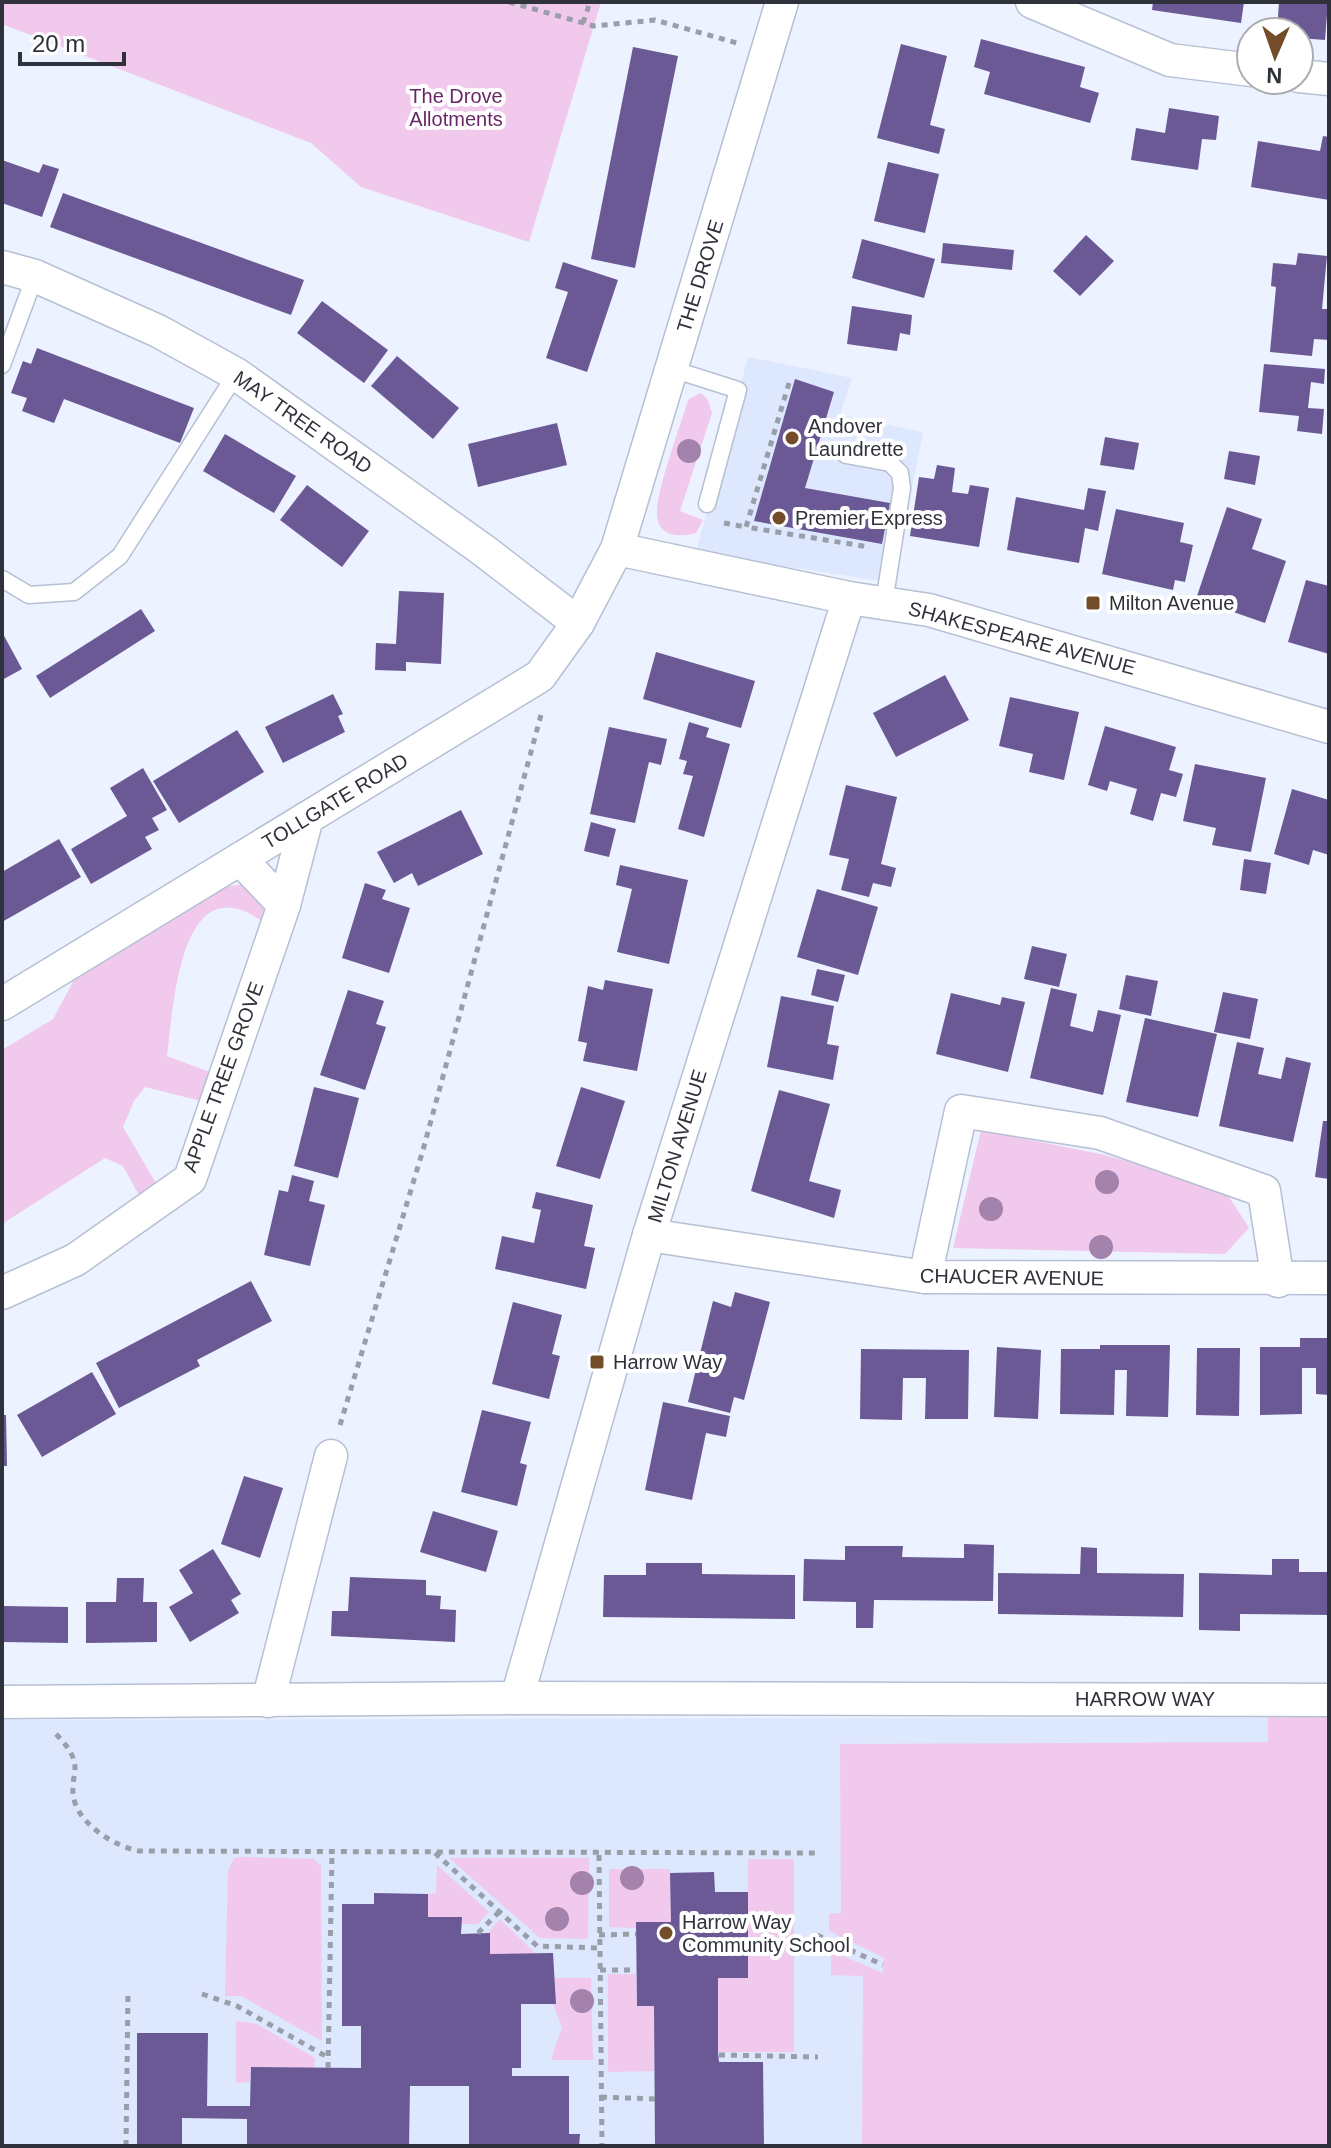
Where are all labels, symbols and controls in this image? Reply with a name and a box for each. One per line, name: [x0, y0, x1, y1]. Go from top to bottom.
scale bar: [20, 16, 124, 66]
north arrow: [1235, 16, 1315, 96]
text: 20 m: [32, 30, 85, 57]
text: N: [1266, 63, 1283, 88]
park label: The Drove Allotments: [409, 85, 503, 130]
street label: THE DROVE: [672, 217, 728, 335]
street label: MAY TREE ROAD: [230, 366, 376, 478]
place label: Andover Laundrette: [808, 415, 904, 460]
marker: Andover Laundrette: [783, 429, 801, 447]
place label: Premier Express: [795, 507, 943, 529]
marker: Premier Express: [770, 509, 788, 527]
place label: Milton Avenue: [1109, 592, 1234, 614]
marker: Milton Avenue: [1084, 594, 1102, 612]
street label: SHAKESPEARE AVENUE: [906, 597, 1138, 679]
street label: TOLLGATE ROAD: [258, 749, 412, 853]
street label: APPLE TREE GROVE: [178, 979, 268, 1175]
street label: MILTON AVENUE: [643, 1067, 711, 1225]
street label: CHAUCER AVENUE: [920, 1264, 1104, 1290]
place label: Harrow Way: [613, 1351, 722, 1373]
marker: Harrow Way: [588, 1353, 606, 1371]
street label: HARROW WAY: [1075, 1688, 1215, 1710]
place label: Harrow Way Community School: [682, 1911, 850, 1956]
marker: Harrow Way Community School: [657, 1924, 675, 1942]

